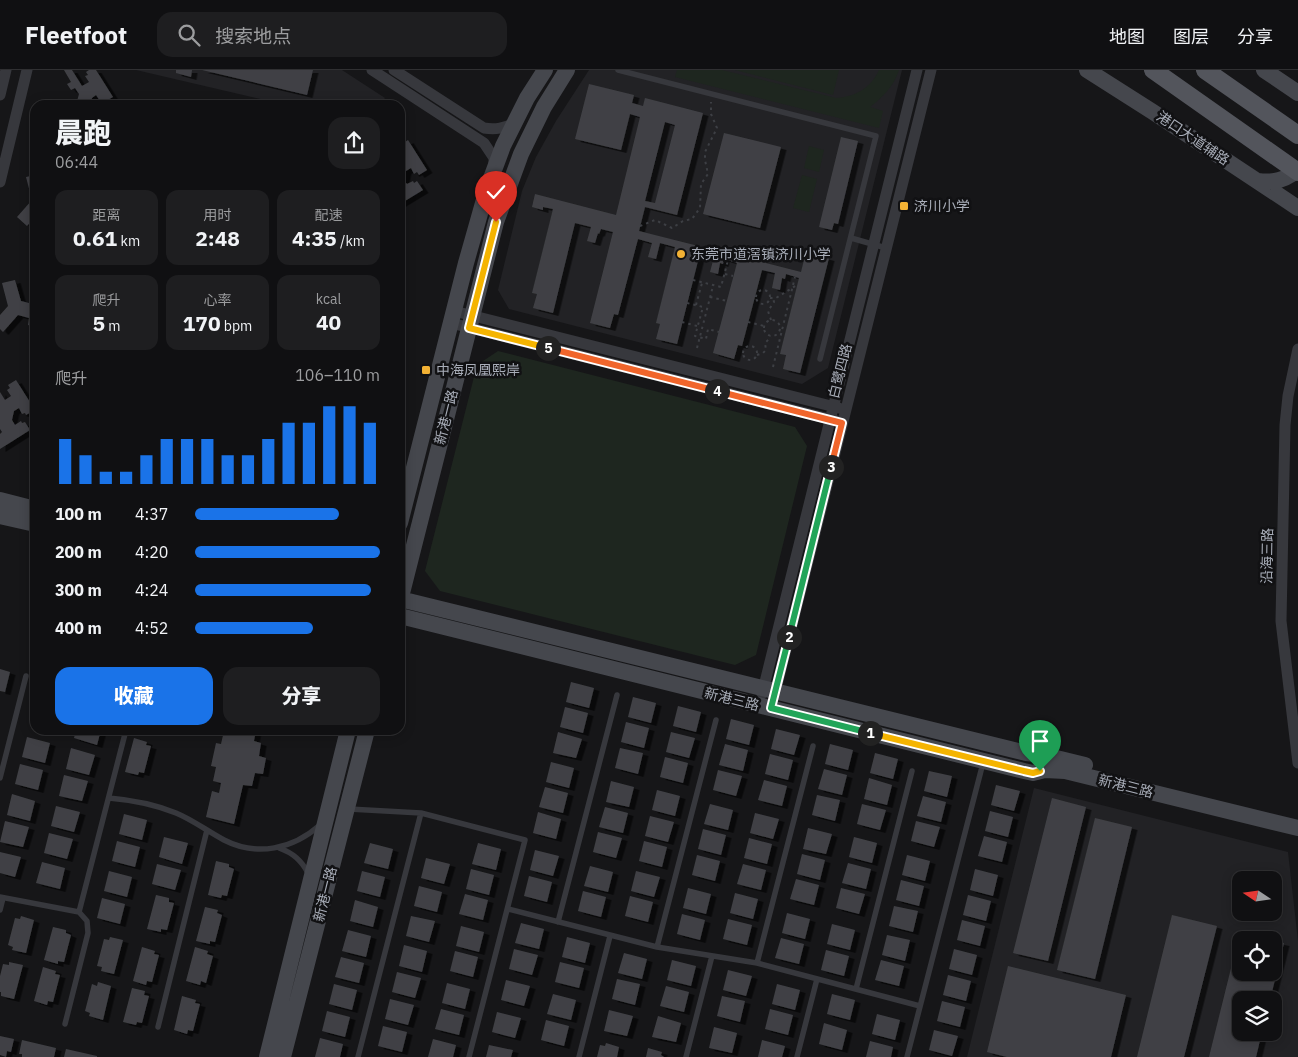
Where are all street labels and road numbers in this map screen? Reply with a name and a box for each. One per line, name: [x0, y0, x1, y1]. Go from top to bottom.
street label: 港口大道辅路: [1153, 107, 1233, 169]
street label: 白鹭四路: [824, 342, 856, 400]
street label: 新港一路: [430, 388, 462, 446]
street label: 沿海三路: [1258, 528, 1276, 584]
street label: 新港三路: [703, 683, 761, 715]
street label: 新港三路: [1097, 770, 1155, 802]
street label: 新港一路: [309, 865, 341, 923]

